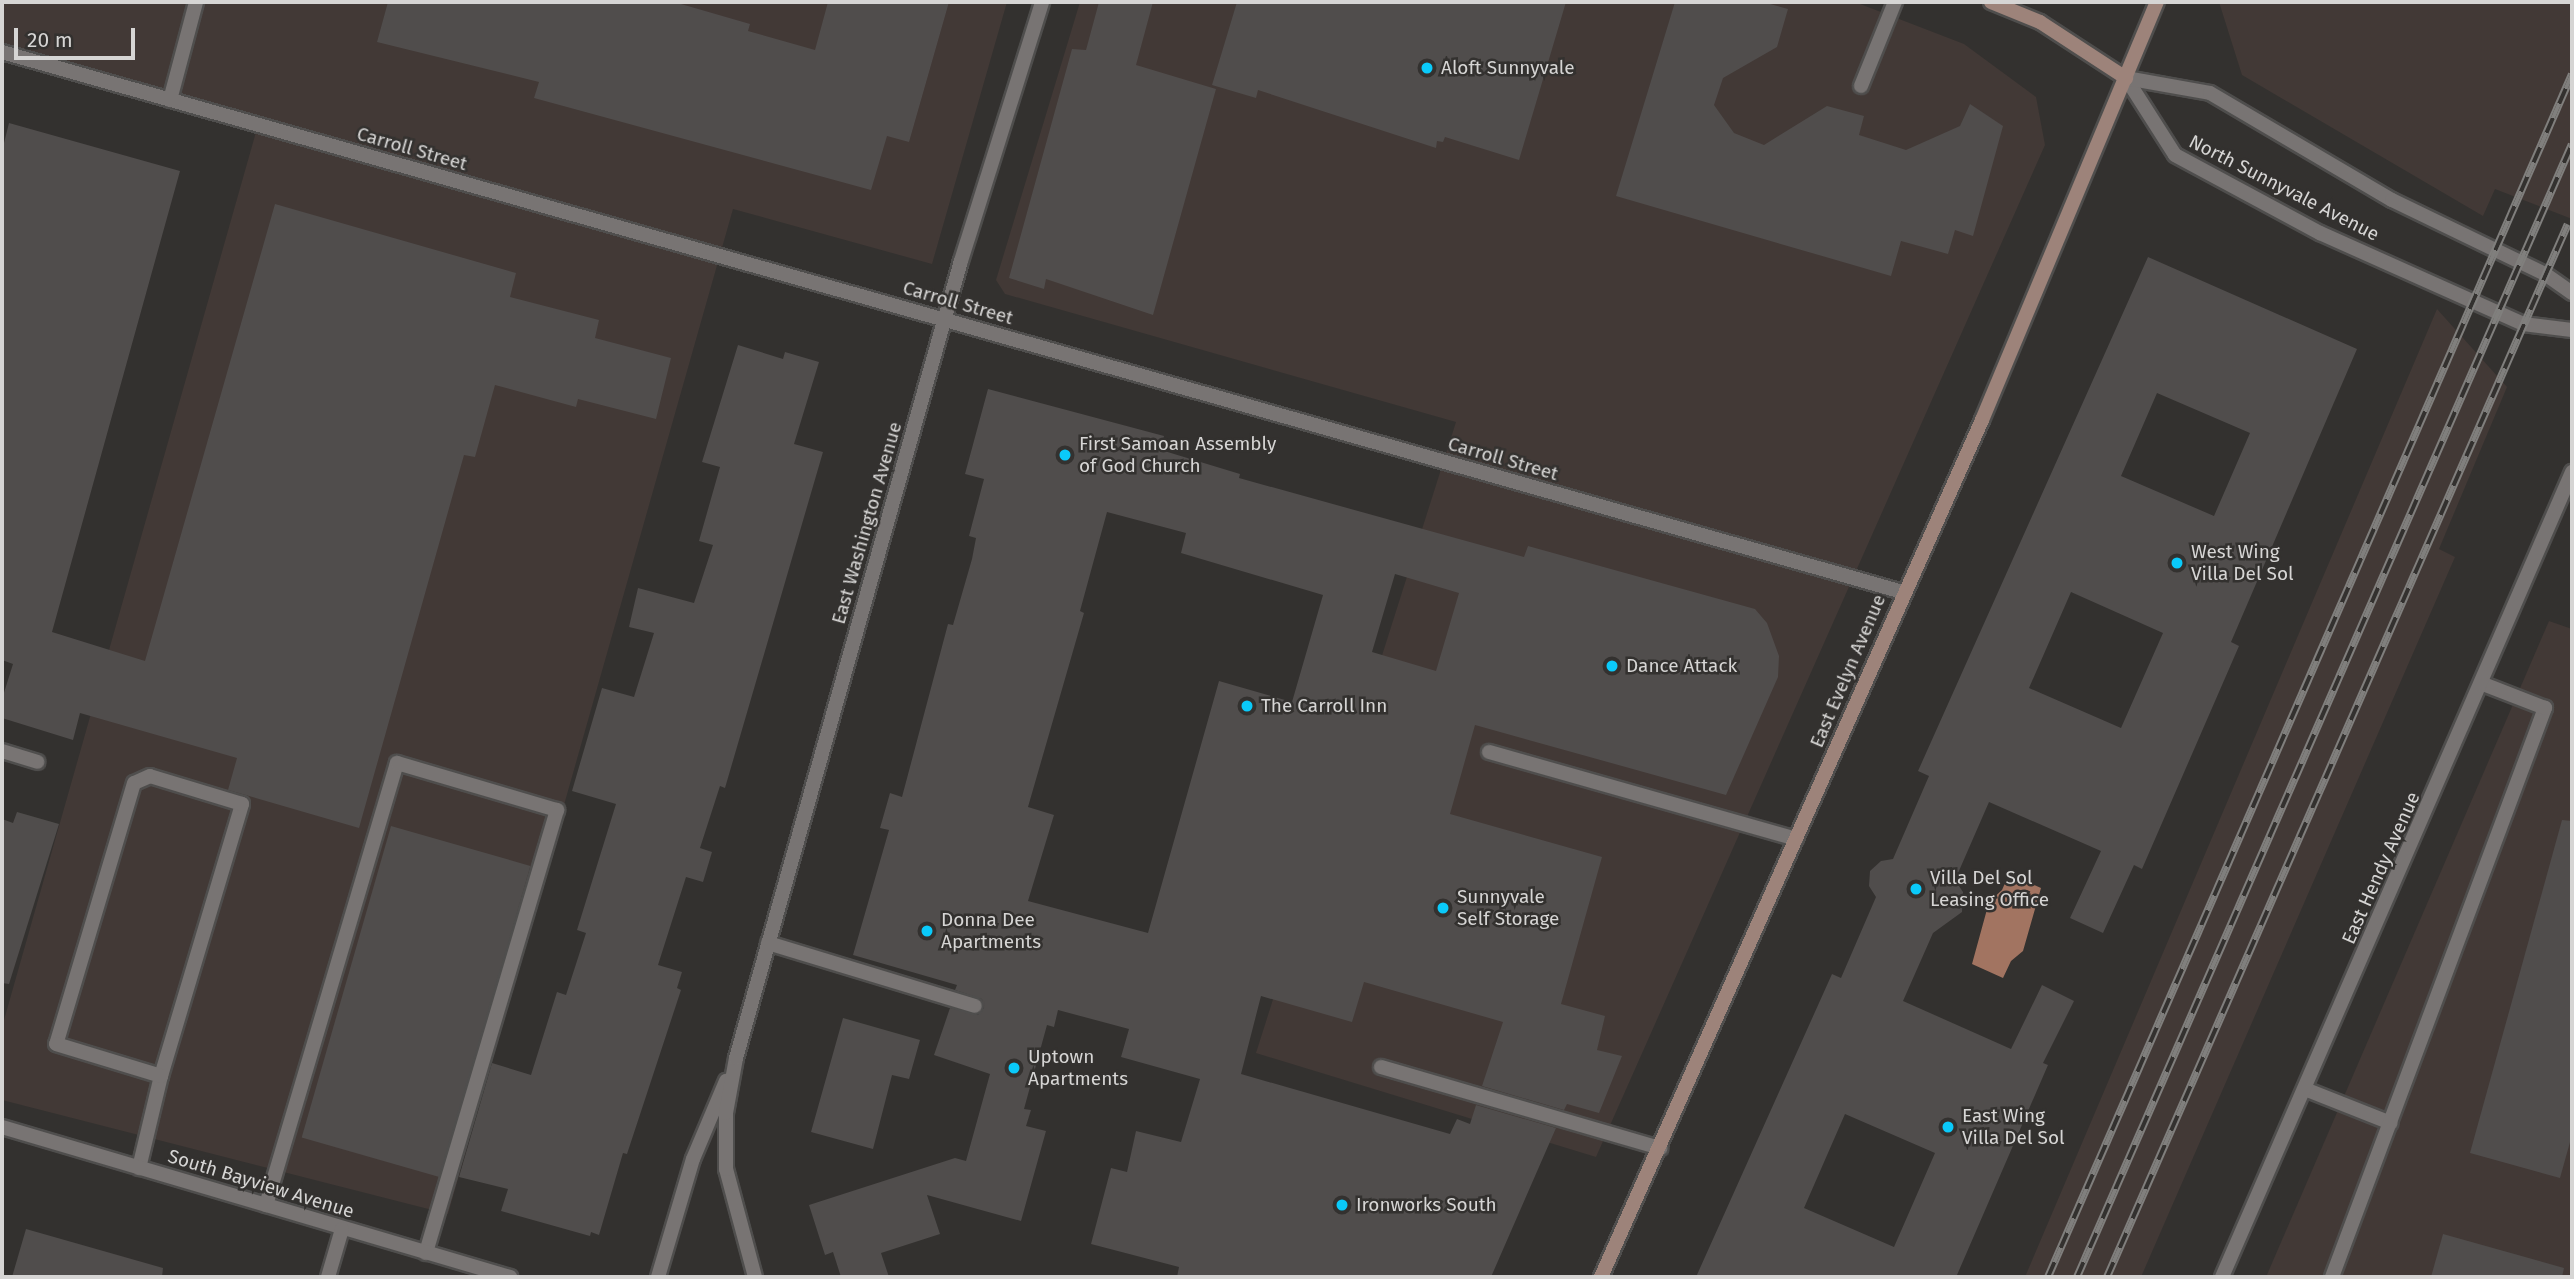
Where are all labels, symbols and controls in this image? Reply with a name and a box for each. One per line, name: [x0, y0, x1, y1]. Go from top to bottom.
scale bar: [18, 14, 138, 58]
text: 20 m: [27, 27, 73, 53]
place label: Aloft Sunnyvale: [1441, 57, 1575, 79]
marker: Aloft Sunnyvale: [1419, 60, 1435, 76]
street label: Carroll Street: [354, 122, 470, 176]
street label: North Sunnyvale Avenue: [2185, 130, 2383, 246]
street label: Carroll Street: [900, 276, 1016, 330]
street label: East Washington Avenue: [827, 419, 907, 627]
street label: Carroll Street: [1445, 432, 1561, 486]
place label: First Samoan Assembly of God Church: [1079, 433, 1276, 477]
marker: First Samoan Assembly of God Church: [1057, 447, 1073, 463]
place label: West Wing Villa Del Sol: [2191, 541, 2294, 585]
marker: West Wing Villa Del Sol: [2169, 555, 2185, 571]
street label: East Evelyn Avenue: [1805, 591, 1891, 751]
place label: Dance Attack: [1626, 655, 1737, 677]
marker: Dance Attack: [1604, 658, 1620, 674]
place label: The Carroll Inn: [1261, 695, 1387, 717]
marker: The Carroll Inn: [1239, 698, 1255, 714]
street label: East Hendy Avenue: [2337, 788, 2425, 948]
place label: Villa Del Sol Leasing Office: [1930, 867, 2049, 911]
marker: Villa Del Sol Leasing Office: [1908, 881, 1924, 897]
place label: Sunnyvale Self Storage: [1457, 886, 1559, 930]
marker: Sunnyvale Self Storage: [1435, 900, 1451, 916]
place label: Donna Dee Apartments: [941, 909, 1041, 953]
marker: Donna Dee Apartments: [919, 923, 935, 939]
place label: Uptown Apartments: [1028, 1046, 1128, 1090]
marker: Uptown Apartments: [1006, 1060, 1022, 1076]
place label: East Wing Villa Del Sol: [1962, 1105, 2065, 1149]
marker: East Wing Villa Del Sol: [1940, 1119, 1956, 1135]
street label: South Bayview Avenue: [165, 1145, 357, 1223]
place label: Ironworks South: [1356, 1194, 1497, 1216]
marker: Ironworks South: [1334, 1197, 1350, 1213]

